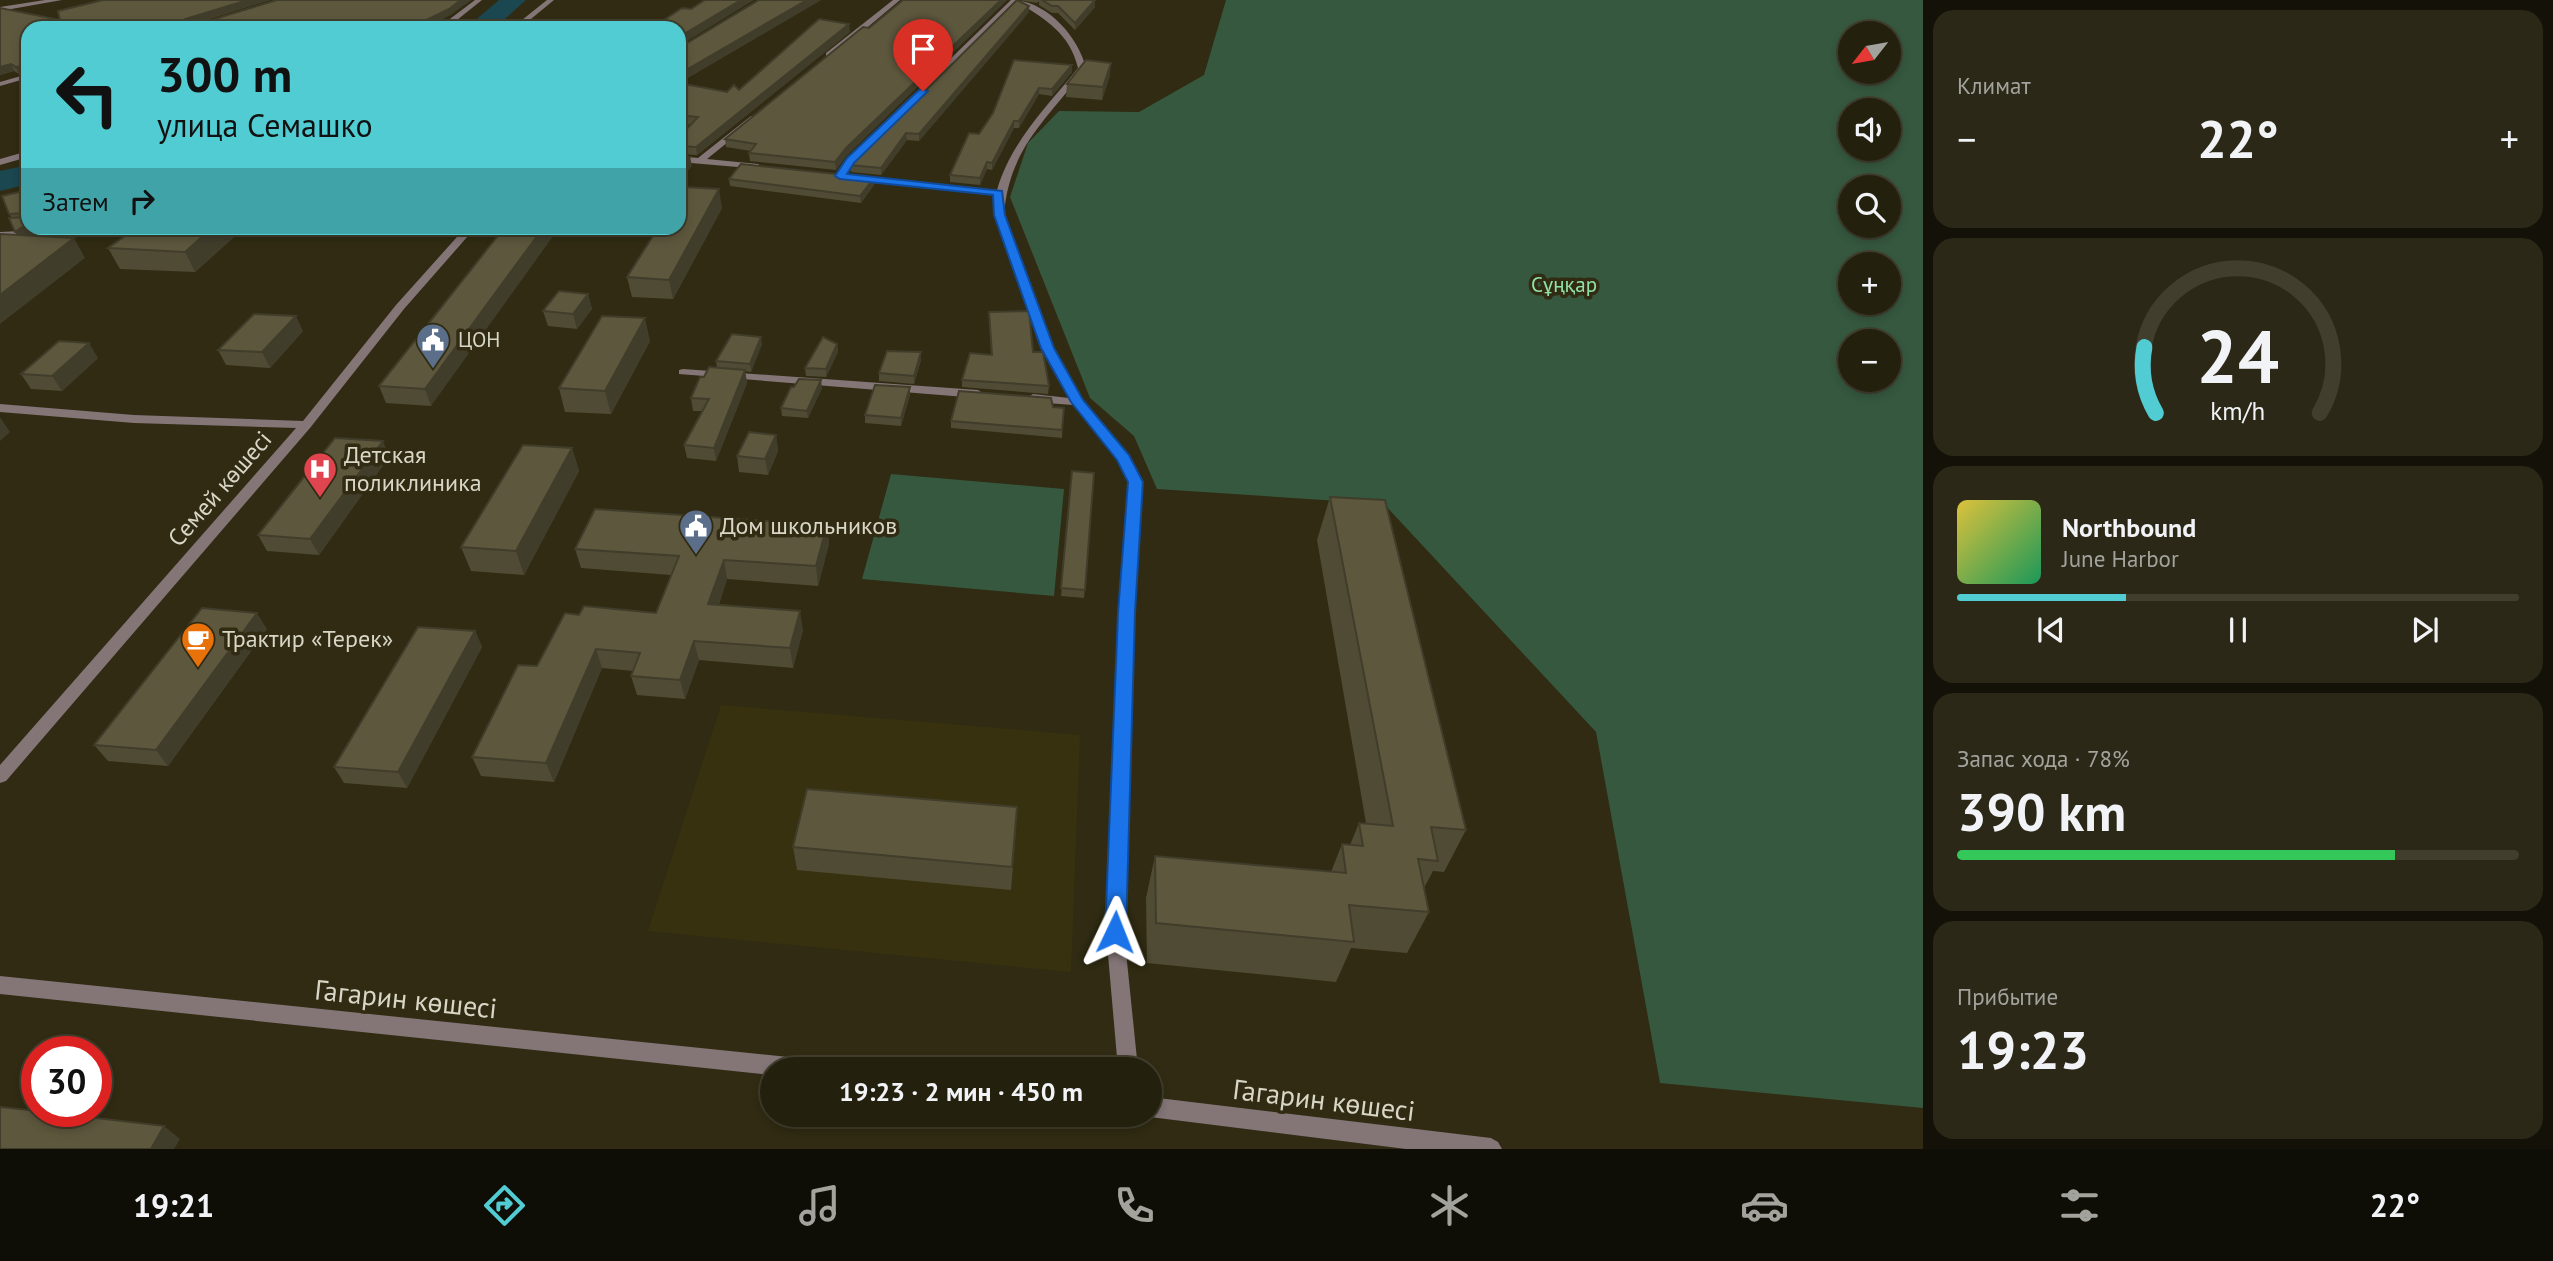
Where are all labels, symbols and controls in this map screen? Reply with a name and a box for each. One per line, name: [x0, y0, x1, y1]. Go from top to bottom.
pin: [893, 19, 953, 91]
north arrow: [1838, 21, 1900, 84]
map controls: [1838, 21, 1901, 392]
icon: arrive: [904, 30, 942, 68]
text: 300 m: [157, 42, 292, 106]
icon: left: [42, 49, 133, 140]
text: Климат: [1957, 71, 2031, 100]
button: sound: [1838, 98, 1901, 161]
text: улица Семашко: [157, 104, 373, 146]
text: 22°: [2197, 105, 2279, 172]
text: −: [1957, 114, 1976, 163]
text: +: [2500, 114, 2519, 163]
button: search: [1838, 175, 1901, 238]
icon: right: [123, 182, 161, 220]
text: Затем: [42, 185, 109, 218]
button: +: [1838, 252, 1901, 315]
park label: Сұңқар: [1531, 271, 1597, 298]
text: 24: [2197, 309, 2279, 403]
public building icon: ЦОН: [414, 321, 452, 370]
place label: ЦОН: [458, 326, 500, 353]
button: −: [1838, 329, 1901, 392]
text: km/h: [2211, 394, 2265, 426]
street label: Семей көшесі: [161, 424, 278, 553]
place label: Детская поликлиника: [344, 439, 482, 498]
hospital icon: Детская поликлиника: [301, 450, 339, 499]
public building icon: Дом школьников: [677, 507, 715, 556]
place label: Дом школьников: [720, 510, 897, 541]
text: Northbound: [2062, 511, 2196, 544]
text: June Harbor: [2062, 544, 2179, 573]
icon: previous: [2032, 611, 2070, 649]
icon: pause: [2219, 611, 2257, 649]
icon: next: [2406, 611, 2444, 649]
cafe icon: Трактир «Терек»: [179, 620, 217, 669]
place label: Трактир «Терек»: [222, 623, 393, 654]
text: Запас хода · 78%: [1957, 744, 2130, 773]
text: 390 km: [1957, 778, 2126, 845]
position arrow: [1078, 895, 1152, 969]
street label: Гагарин көшесі: [313, 971, 499, 1026]
text: Прибытие: [1957, 982, 2058, 1011]
text: 19:23: [1957, 1016, 2089, 1083]
speed limit sign: 30: [21, 1036, 112, 1127]
street label: Гагарин көшесі: [1231, 1070, 1417, 1129]
text: 19:23 · 2 мин · 450 m: [839, 1075, 1083, 1108]
icon: directions: [480, 1181, 529, 1230]
icon: music: [795, 1181, 844, 1230]
icon: phone: [1110, 1181, 1159, 1230]
icon: climate: [1425, 1181, 1474, 1230]
icon: car: [1740, 1181, 1789, 1230]
icon: filters: [2055, 1181, 2104, 1230]
text: 19:21: [133, 1184, 214, 1226]
text: 22°: [2370, 1184, 2420, 1226]

